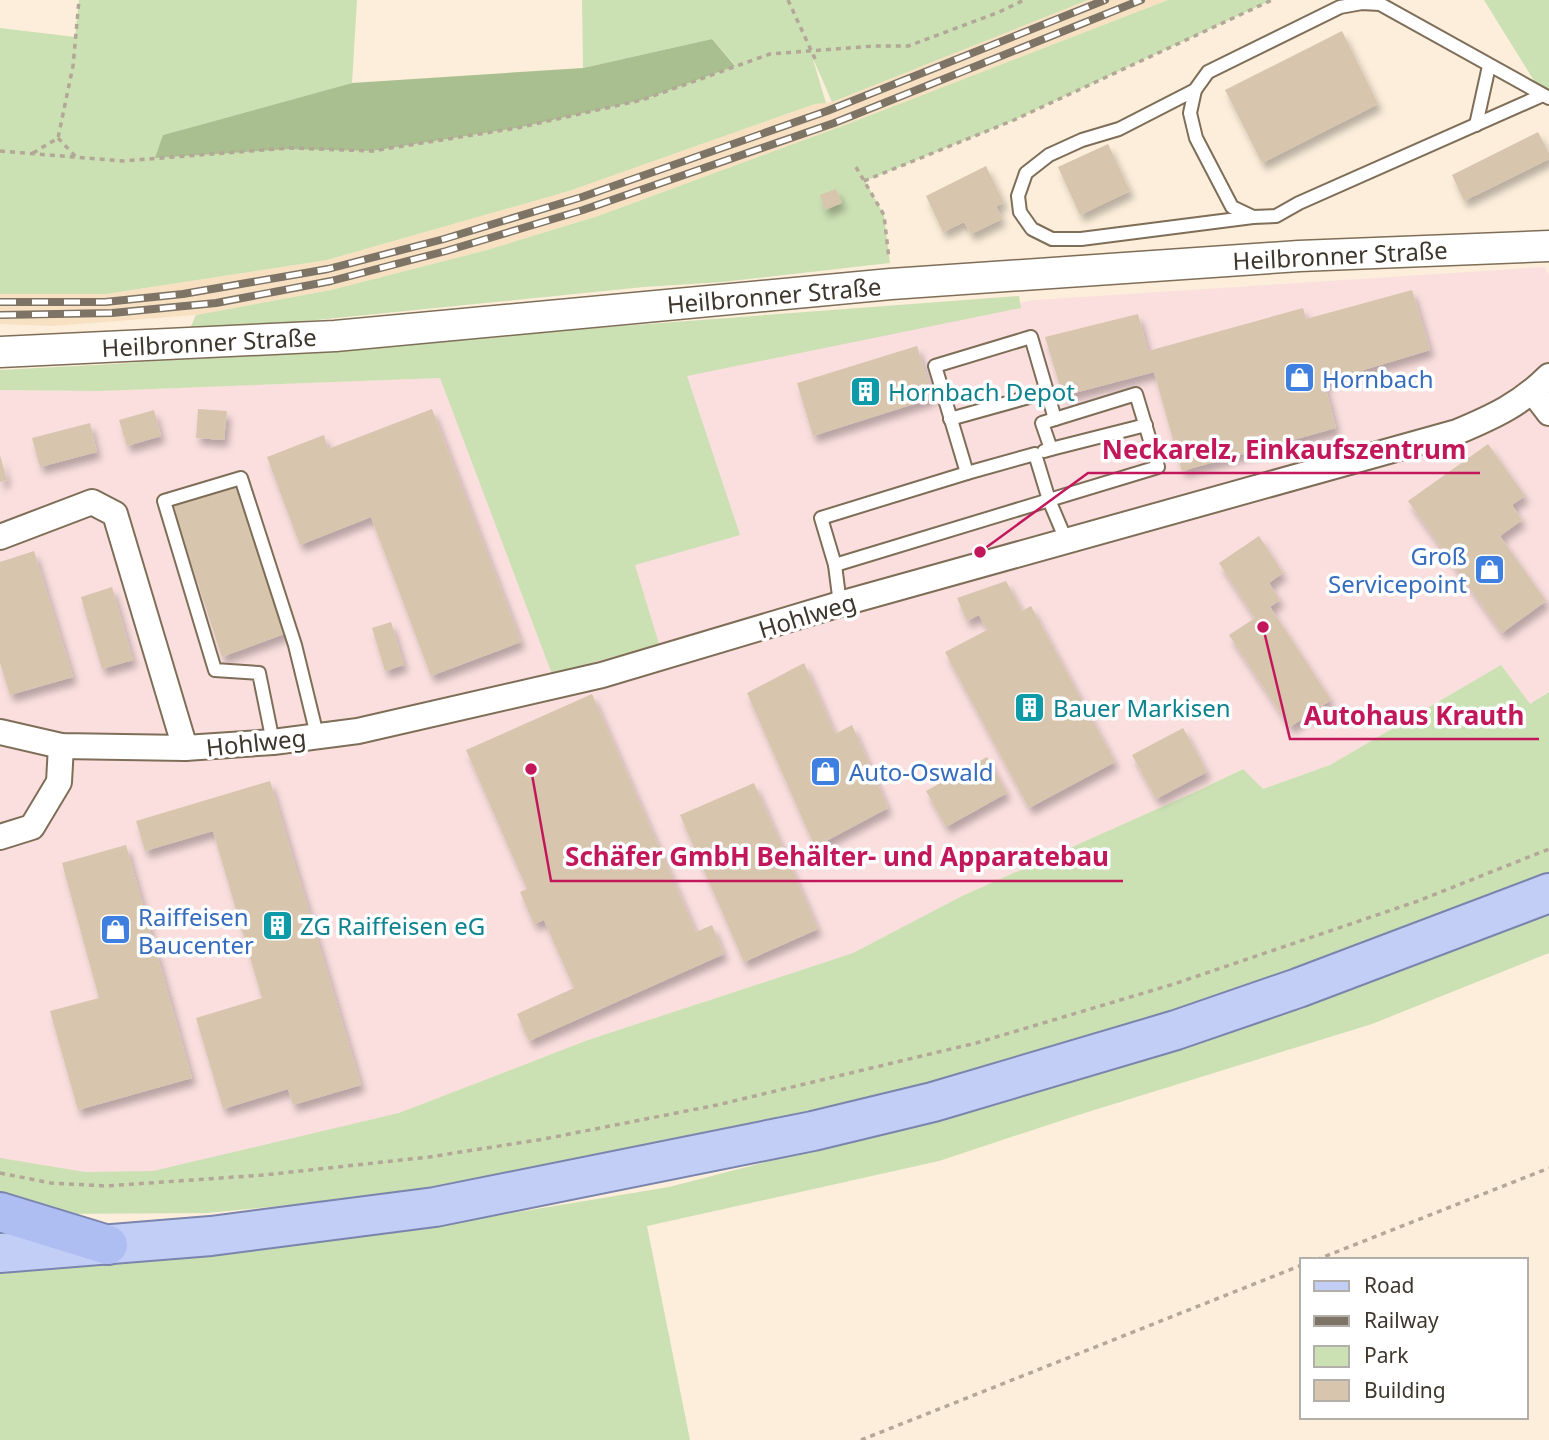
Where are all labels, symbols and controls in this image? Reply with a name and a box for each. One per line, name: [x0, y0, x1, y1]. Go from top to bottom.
street label: Heilbronner Straße: [1232, 233, 1448, 277]
street label: Heilbronner Straße: [665, 269, 883, 321]
street label: Heilbronner Straße: [101, 320, 317, 364]
shop icon: Hornbach: [1282, 361, 1316, 395]
place label: Hornbach: [1322, 362, 1434, 395]
building icon: Hornbach Depot: [848, 374, 882, 408]
place label: Hornbach Depot: [888, 375, 1075, 408]
callout: Neckarelz, Einkaufszentrum: [1088, 426, 1480, 473]
text: Neckarelz, Einkaufszentrum: [1102, 431, 1466, 467]
place label: Groß Servicepoint: [1328, 539, 1467, 600]
shop icon: Groß Servicepoint: [1473, 552, 1507, 586]
street label: Hohlweg: [754, 585, 860, 645]
building icon: Bauer Markisen: [1013, 690, 1047, 724]
place label: Bauer Markisen: [1053, 691, 1231, 724]
callout: Autohaus Krauth: [1290, 692, 1539, 739]
text: Autohaus Krauth: [1304, 697, 1524, 733]
street label: Hohlweg: [204, 720, 308, 764]
shop icon: Auto-Oswald: [809, 754, 843, 788]
place label: Auto-Oswald: [849, 755, 994, 788]
callout: Schäfer GmbH Behälter- und Apparatebau: [551, 834, 1123, 881]
text: Schäfer GmbH Behälter- und Apparatebau: [565, 838, 1109, 874]
place label: Raiffeisen Baucenter: [138, 900, 254, 961]
building icon: ZG Raiffeisen eG: [260, 908, 294, 942]
place label: ZG Raiffeisen eG: [300, 909, 485, 942]
shop icon: Raiffeisen Baucenter: [98, 913, 132, 947]
legend: [1300, 1258, 1528, 1419]
text: Road: [1364, 1271, 1414, 1299]
text: Railway: [1364, 1306, 1439, 1334]
text: Park: [1364, 1341, 1409, 1369]
text: Building: [1364, 1376, 1446, 1404]

